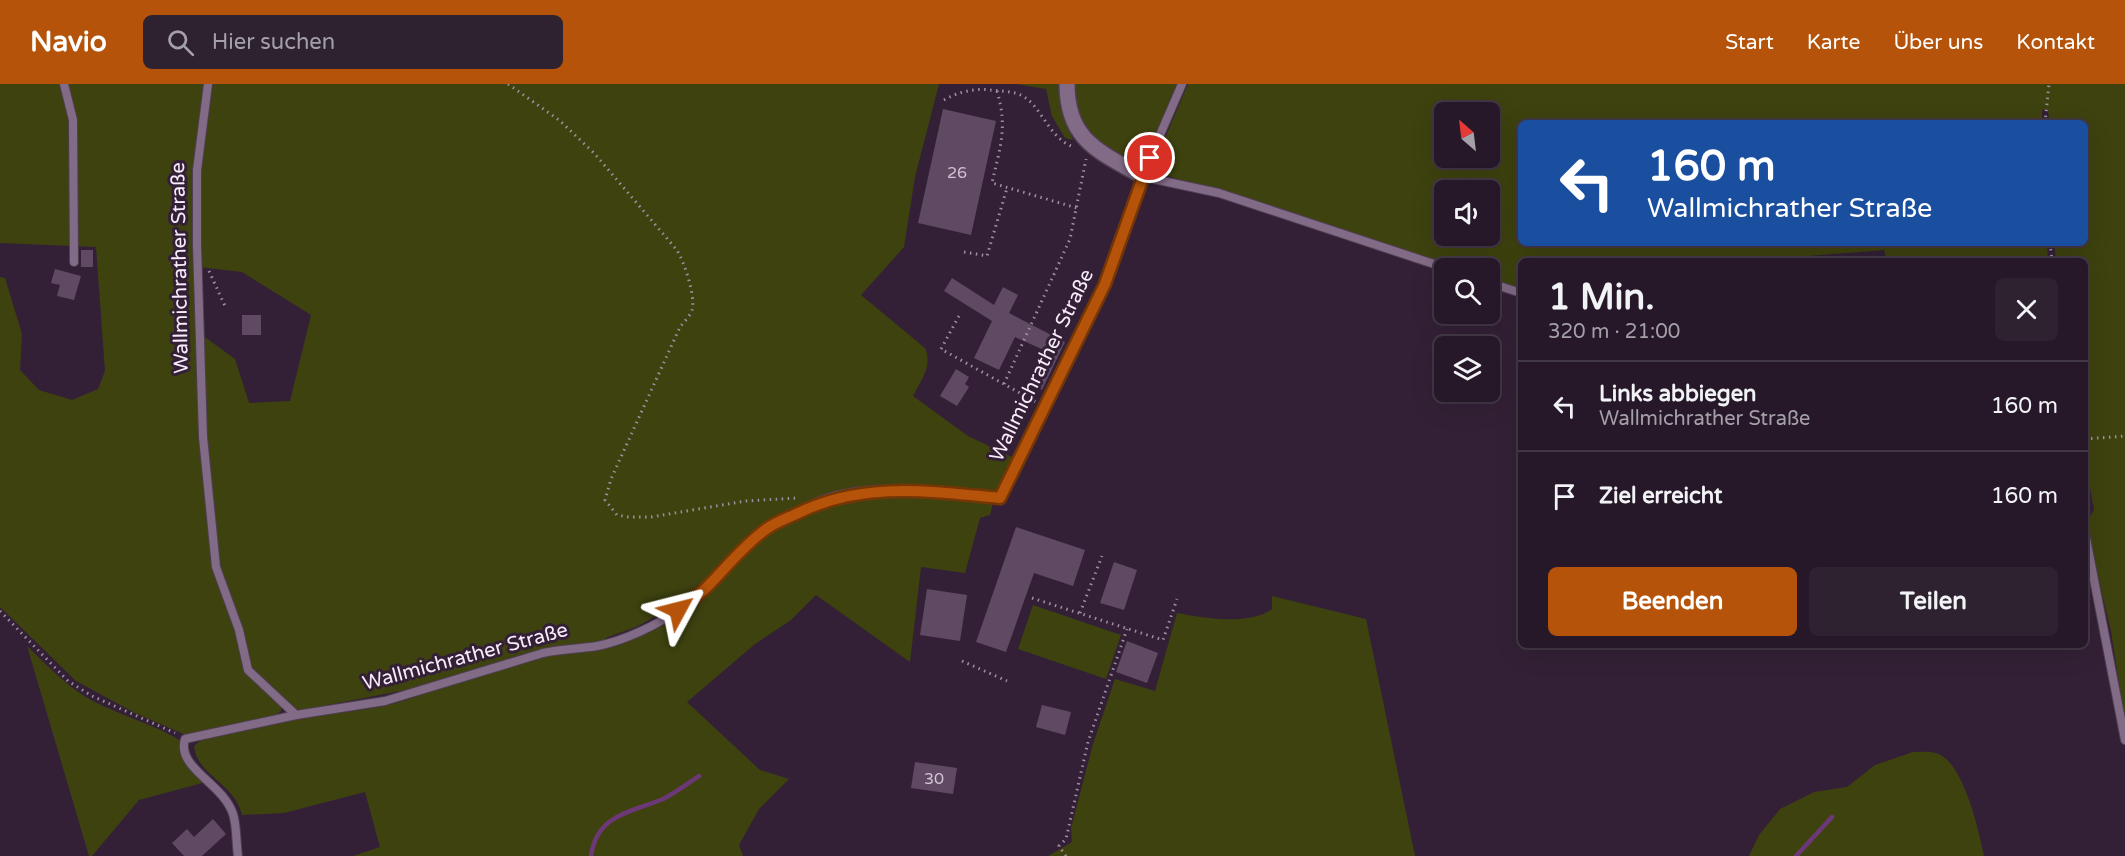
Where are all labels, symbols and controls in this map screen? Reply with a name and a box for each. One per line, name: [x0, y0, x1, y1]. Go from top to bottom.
search box: [143, 15, 563, 69]
text: Navio: [30, 25, 107, 59]
icon: search: [164, 26, 197, 59]
text: Hier suchen: [212, 29, 335, 55]
text: Start: [1725, 30, 1774, 55]
text: Karte: [1807, 30, 1860, 55]
text: Über uns: [1893, 30, 1983, 55]
text: Kontakt: [2016, 30, 2095, 55]
north arrow: [1434, 102, 1500, 168]
map controls: [1434, 102, 1500, 402]
pin: [1124, 132, 1175, 183]
icon: arrive: [1133, 141, 1166, 174]
text: 160 m: [1647, 141, 1776, 192]
icon: left: [1548, 144, 1626, 222]
street label: Wallmichrather Straße: [166, 162, 194, 374]
house number: 26: [947, 163, 967, 183]
button: sound: [1434, 180, 1500, 246]
text: Wallmichrather Straße: [1647, 192, 1932, 225]
button: search: [1434, 258, 1500, 324]
street label: Wallmichrather Straße: [985, 265, 1099, 466]
text: 1 Min.: [1548, 276, 1655, 319]
button: close: [1995, 278, 2058, 341]
text: 320 m · 21:00: [1548, 320, 1680, 344]
button: layers: [1434, 336, 1500, 402]
text: Links abbiegen: [1599, 381, 1757, 407]
icon: left: [1548, 390, 1581, 423]
text: 160 m: [1991, 393, 2058, 419]
text: Wallmichrather Straße: [1599, 407, 1810, 431]
icon: arrive: [1548, 480, 1581, 513]
text: Ziel erreicht: [1599, 483, 1722, 509]
text: 160 m: [1991, 483, 2058, 509]
button: Beenden: [1548, 567, 1797, 636]
button: Teilen: [1809, 567, 2058, 636]
position arrow: [646, 578, 710, 642]
street label: Wallmichrather Straße: [360, 618, 570, 696]
house number: 30: [924, 769, 944, 789]

